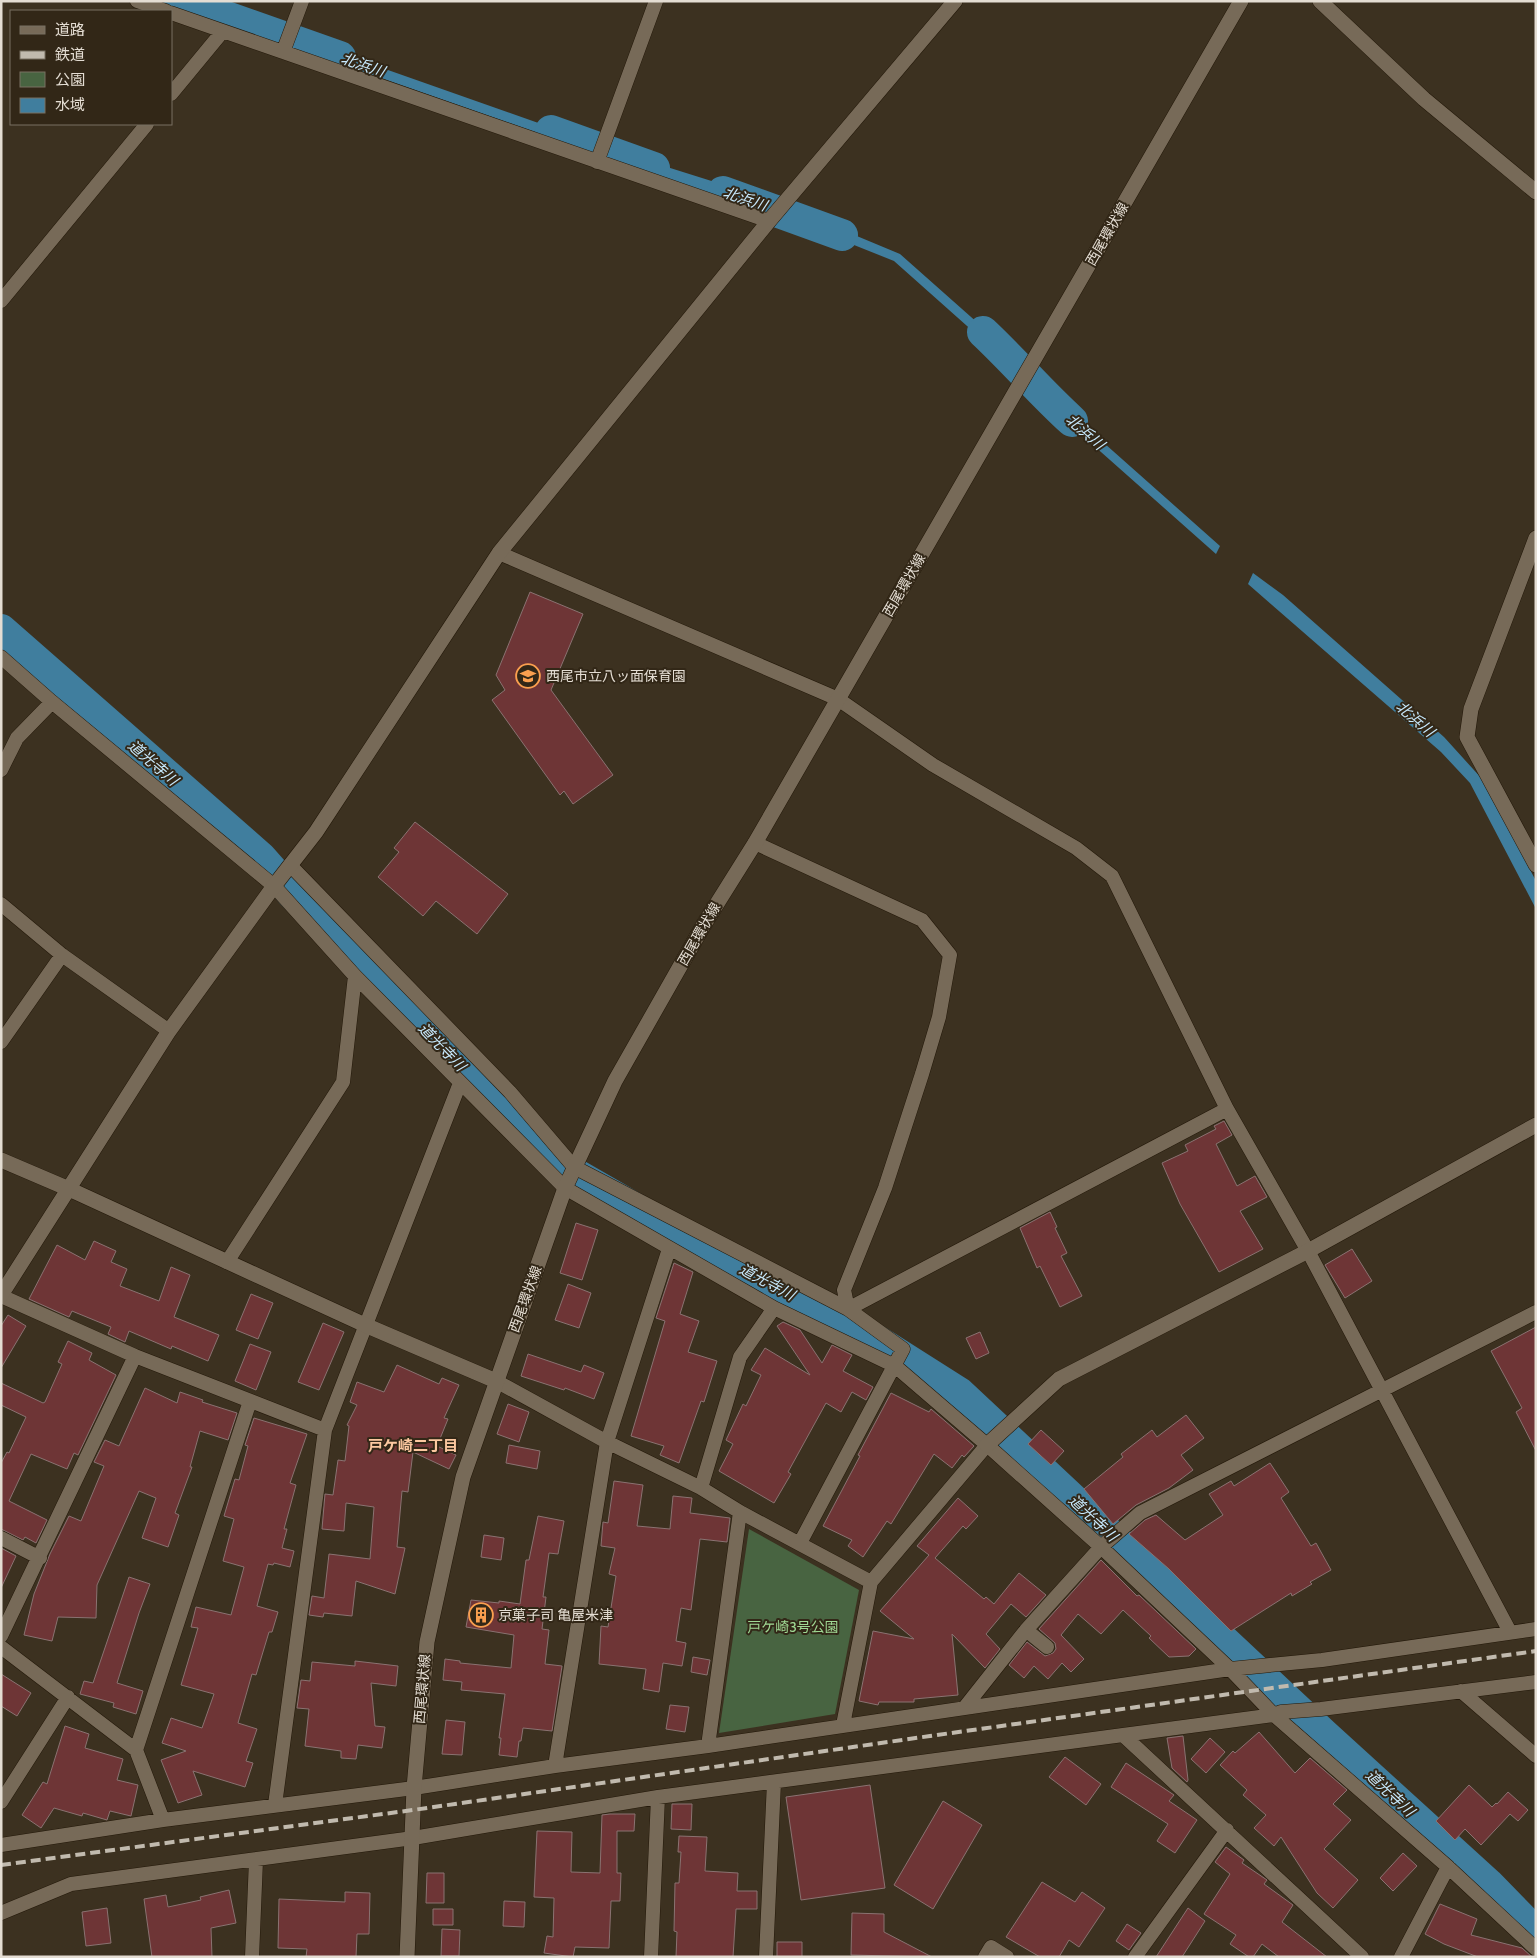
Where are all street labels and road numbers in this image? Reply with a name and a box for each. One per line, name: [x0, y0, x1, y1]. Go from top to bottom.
street label: 西尾環状線: [1082, 199, 1132, 269]
street label: 西尾環状線: [879, 550, 929, 620]
street label: 西尾環状線: [674, 899, 724, 969]
street label: 西尾環状線: [505, 1263, 545, 1335]
street label: 西尾環状線: [410, 1653, 434, 1725]

